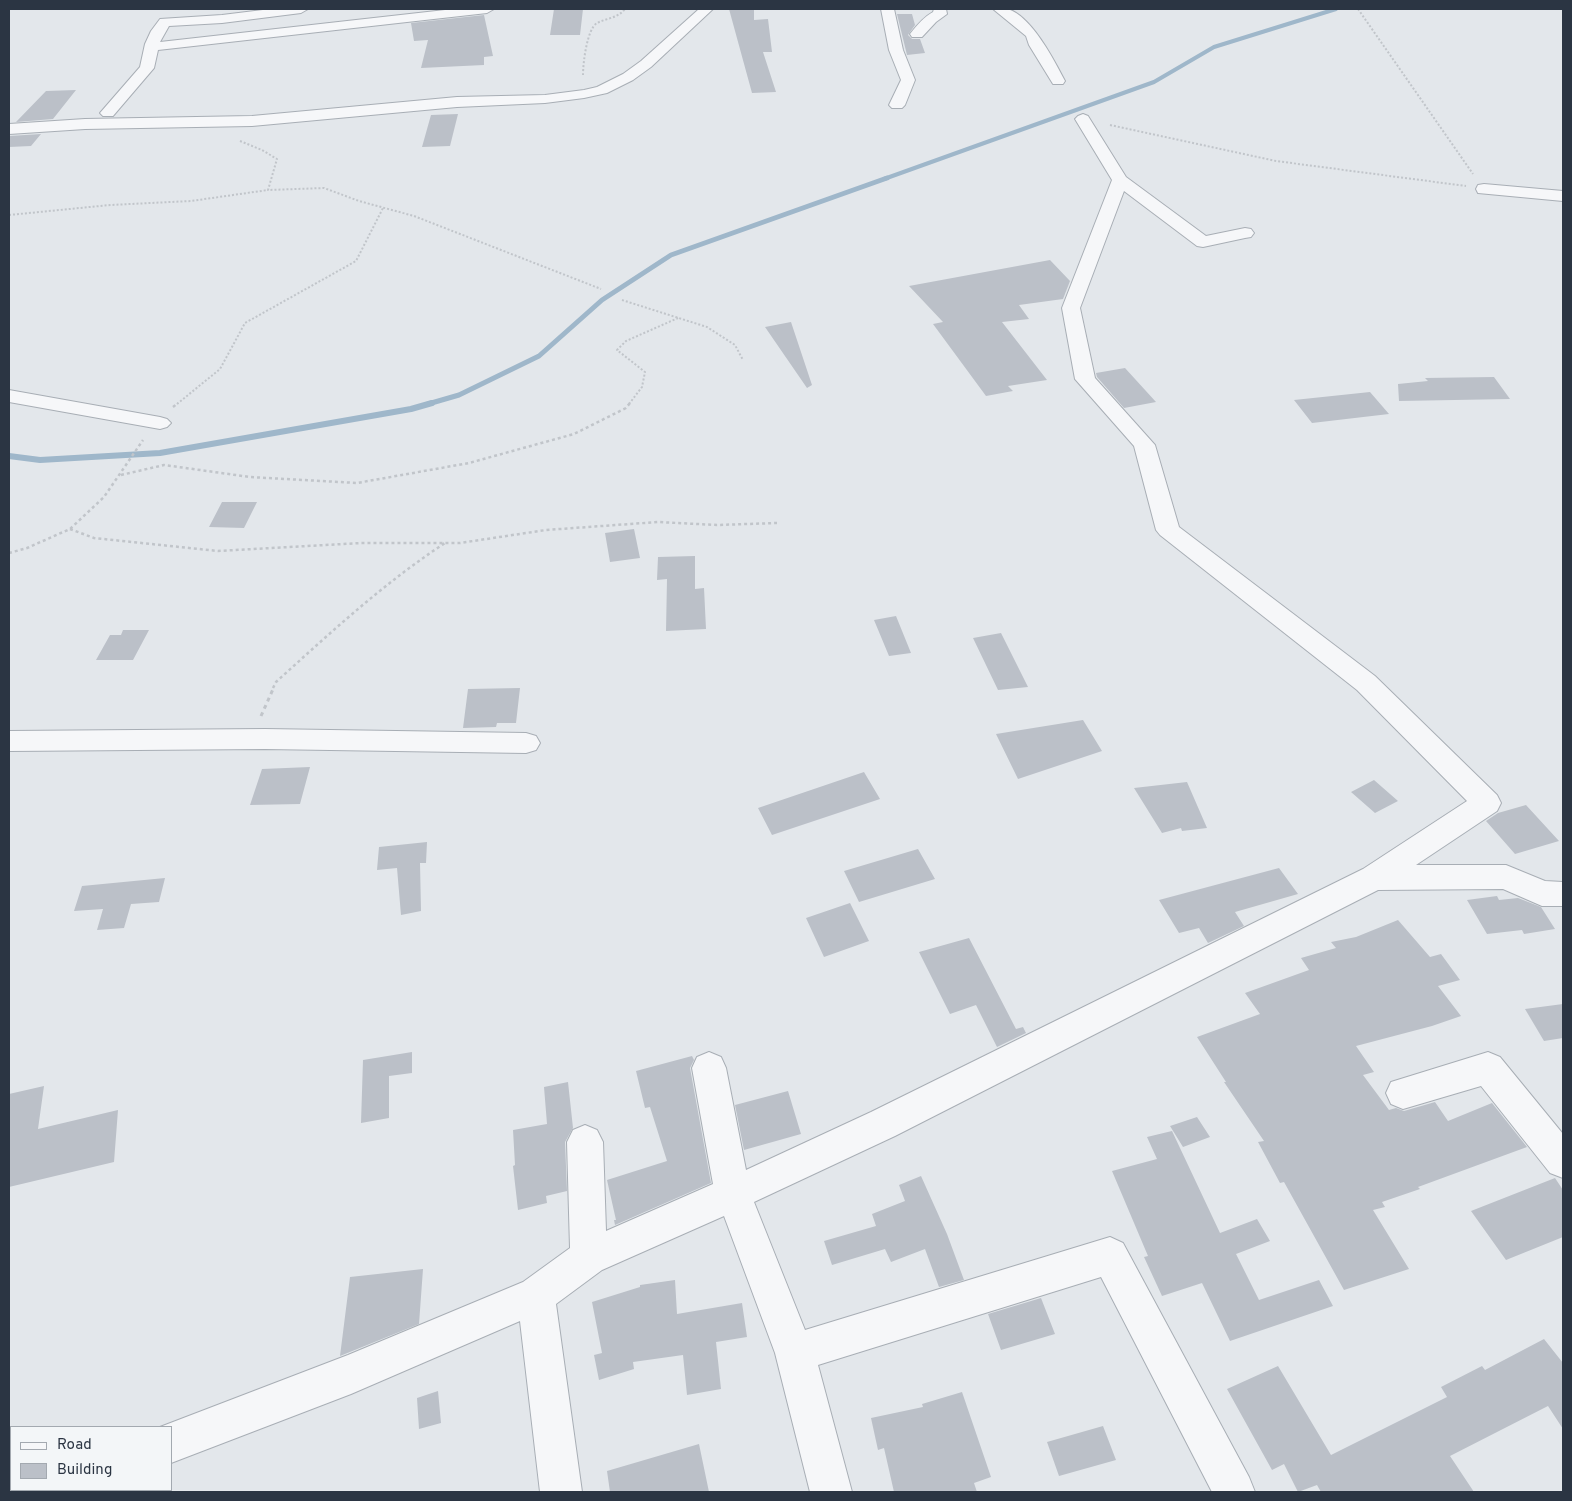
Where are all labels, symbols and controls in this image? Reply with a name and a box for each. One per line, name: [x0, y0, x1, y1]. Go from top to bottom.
legend: [10, 1426, 172, 1491]
text: Road: [57, 1436, 92, 1455]
text: Building: [57, 1461, 112, 1480]

